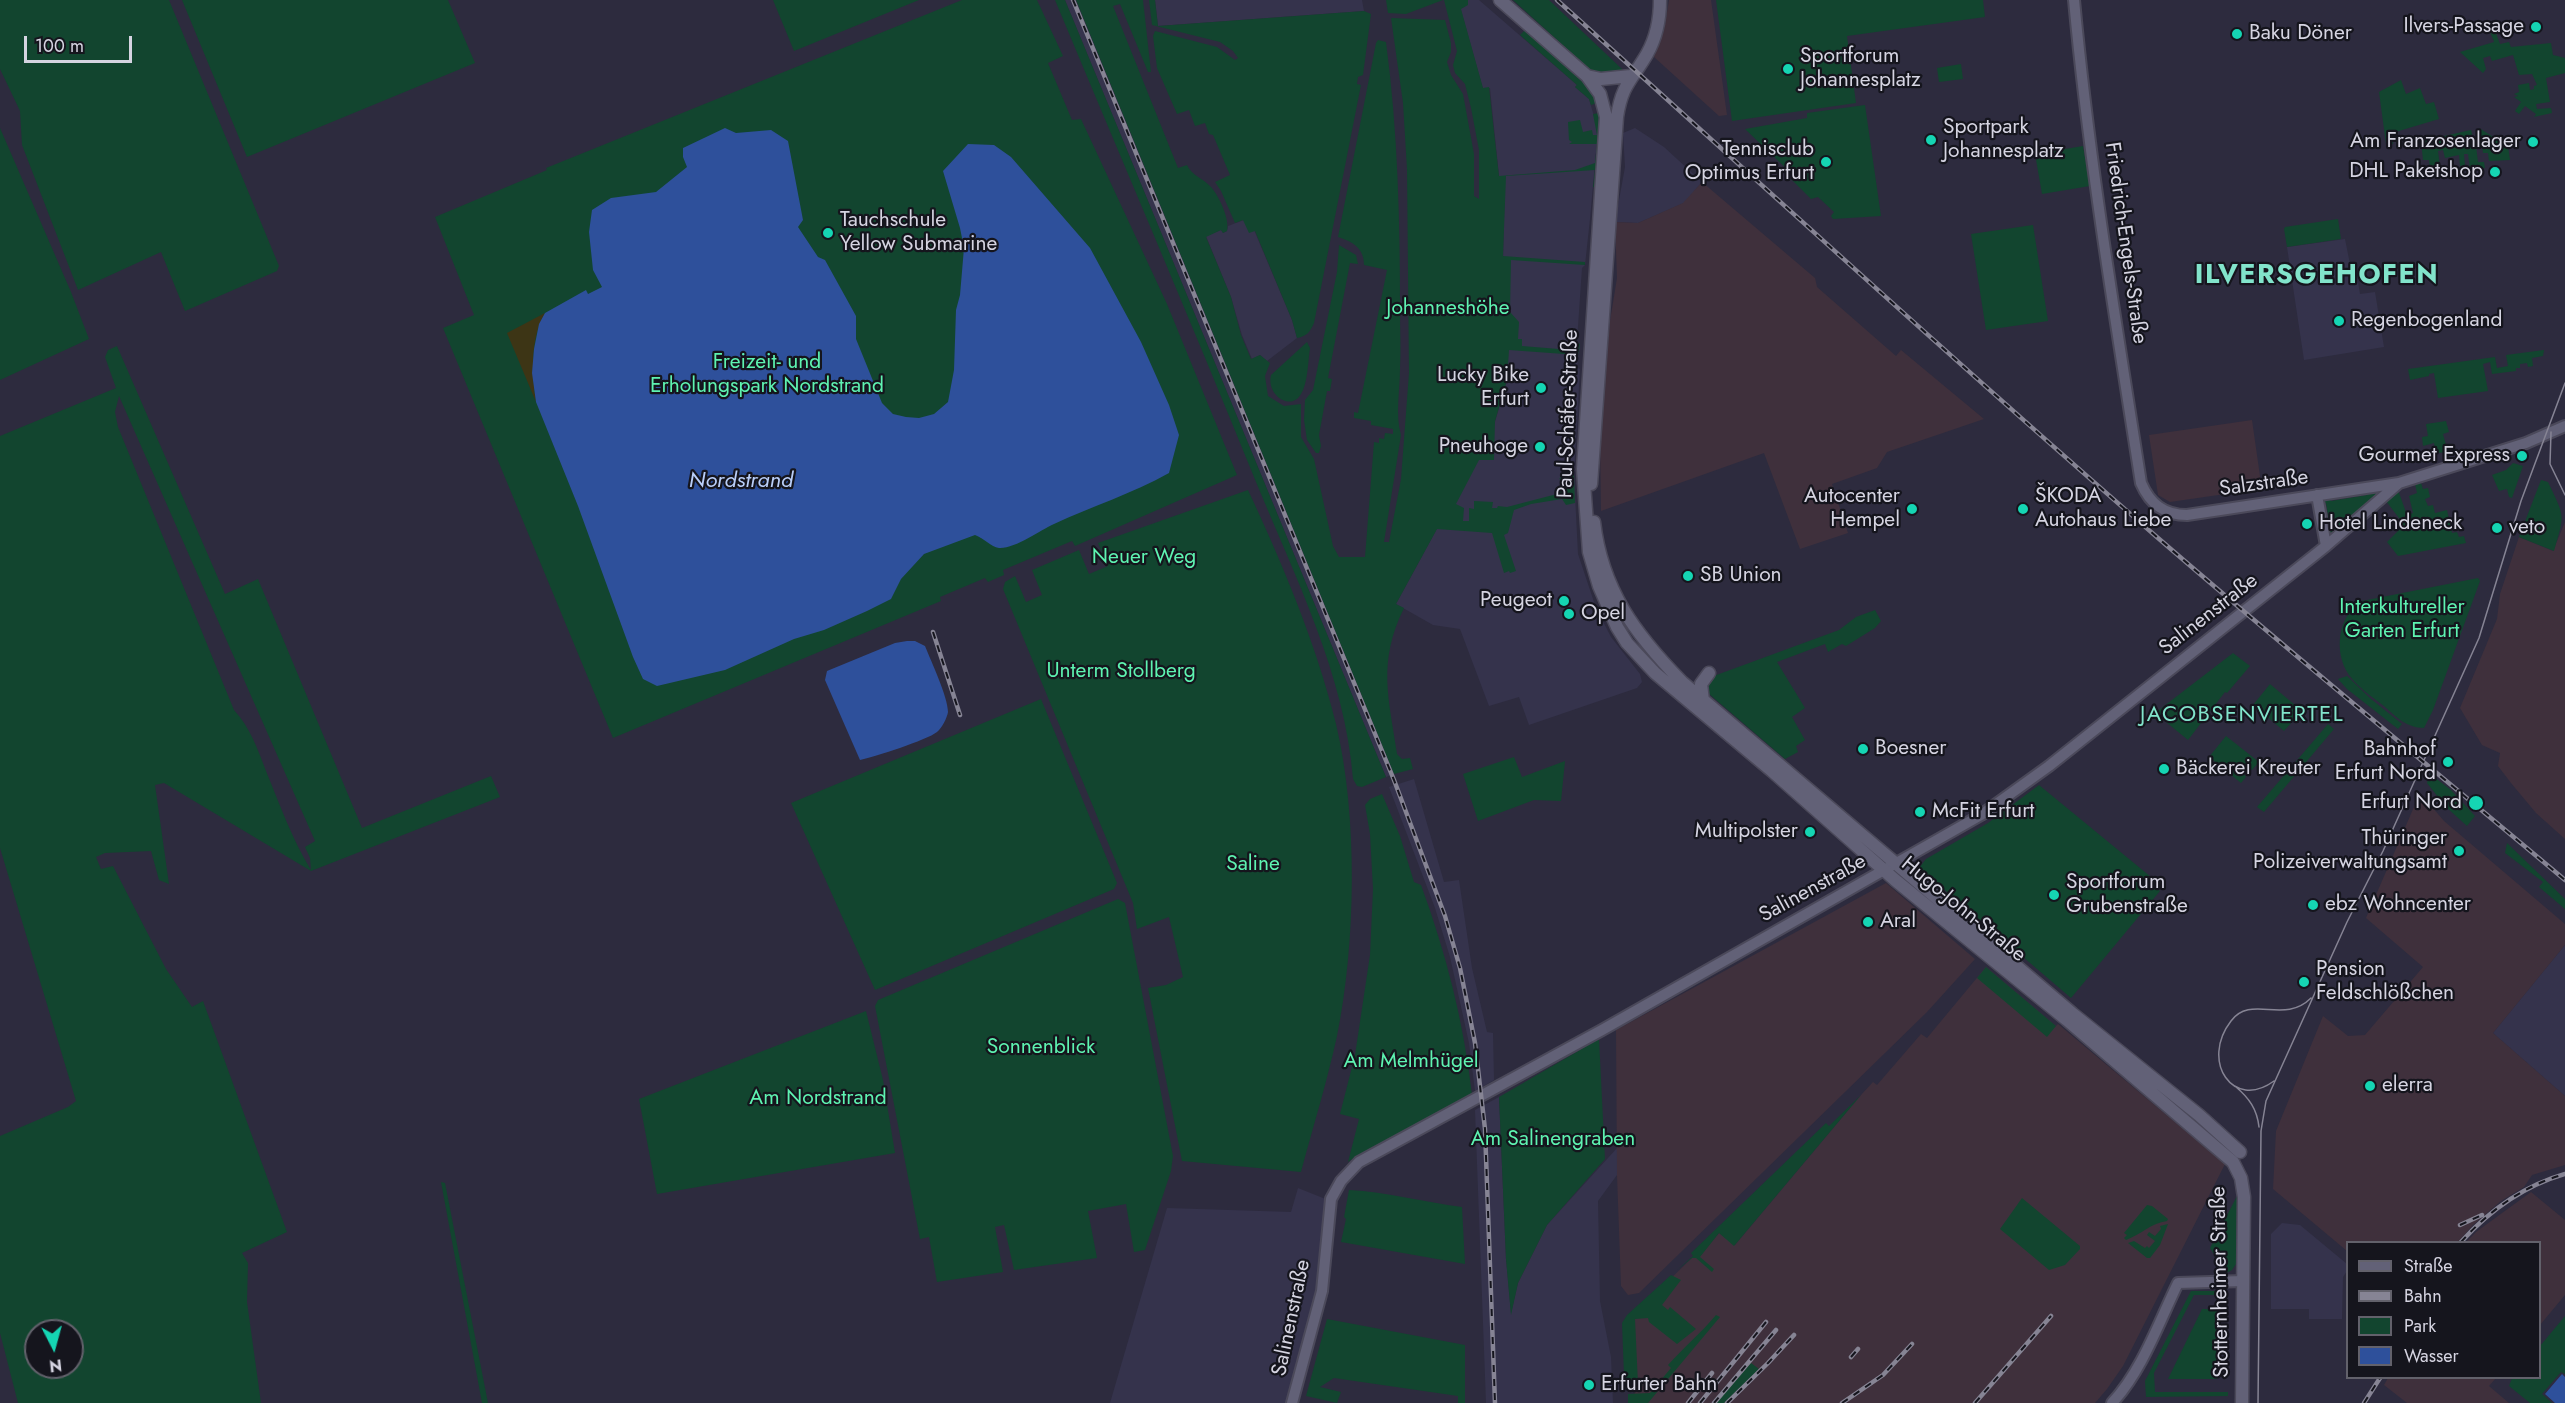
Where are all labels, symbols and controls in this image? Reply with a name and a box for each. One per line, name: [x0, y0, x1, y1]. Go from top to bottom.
place label: Ilvers-Passage: [2403, 14, 2524, 40]
marker: Ilvers-Passage: [2529, 20, 2543, 34]
place label: Baku Döner: [2249, 21, 2352, 47]
scale bar: [27, 24, 135, 62]
marker: Baku Döner: [2230, 27, 2244, 41]
text: 100 m: [35, 33, 84, 59]
place label: Sportforum Johannesplatz: [1800, 44, 1921, 94]
marker: Sportforum Johannesplatz: [1781, 62, 1795, 76]
place label: Sportpark Johannesplatz: [1943, 115, 2064, 165]
place label: Am Franzosenlager: [2350, 129, 2521, 155]
marker: Sportpark Johannesplatz: [1924, 133, 1938, 147]
marker: Am Franzosenlager: [2526, 135, 2540, 149]
place label: Tennisclub Optimus Erfurt: [1685, 137, 1814, 187]
street label: Friedrich-Engels-Straße: [2098, 141, 2152, 345]
marker: Tennisclub Optimus Erfurt: [1819, 155, 1833, 169]
place label: DHL Paketshop: [2349, 159, 2483, 185]
marker: DHL Paketshop: [2488, 165, 2502, 179]
place label: Tauchschule Yellow Submarine: [840, 208, 997, 258]
marker: Tauchschule Yellow Submarine: [821, 226, 835, 240]
district label: ILVERSGEHOFEN: [2195, 260, 2439, 292]
park label: Johanneshöhe: [1386, 296, 1510, 322]
place label: Regenbogenland: [2351, 308, 2503, 334]
marker: Regenbogenland: [2332, 314, 2346, 328]
street label: Paul-Schäfer-Straße: [1553, 329, 1585, 499]
park label: Freizeit- und Erholungspark Nordstrand: [650, 350, 884, 400]
place label: Lucky Bike Erfurt: [1437, 363, 1529, 413]
marker: Lucky Bike Erfurt: [1534, 381, 1548, 395]
place label: Pneuhoge: [1439, 434, 1528, 460]
marker: Pneuhoge: [1533, 440, 1547, 454]
place label: Gourmet Express: [2359, 443, 2510, 469]
marker: Gourmet Express: [2515, 449, 2529, 463]
street label: Salzstraße: [2218, 465, 2310, 503]
water label: Nordstrand: [689, 469, 793, 495]
place label: Autocenter Hempel: [1804, 484, 1900, 534]
place label: ŠKODA Autohaus Liebe: [2035, 484, 2171, 534]
marker: Autocenter Hempel: [1905, 502, 1919, 516]
marker: ŠKODA Autohaus Liebe: [2016, 502, 2030, 516]
place label: Hotel Lindeneck: [2319, 511, 2462, 537]
place label: veto: [2509, 515, 2545, 541]
marker: Hotel Lindeneck: [2300, 517, 2314, 531]
marker: veto: [2490, 521, 2504, 535]
park label: Neuer Weg: [1092, 545, 1196, 571]
place label: SB Union: [1700, 563, 1782, 589]
marker: SB Union: [1681, 569, 1695, 583]
street label: Salinenstraße: [2155, 569, 2263, 661]
place label: Peugeot: [1480, 588, 1552, 614]
marker: Peugeot: [1557, 594, 1571, 608]
park label: Interkultureller Garten Erfurt: [2339, 595, 2465, 645]
place label: Opel: [1581, 601, 1625, 627]
marker: Opel: [1562, 607, 1576, 621]
park label: Unterm Stollberg: [1046, 659, 1196, 685]
district label: JACOBSENVIERTEL: [2140, 703, 2344, 729]
place label: Boesner: [1875, 736, 1947, 762]
place label: Bahnhof Erfurt Nord: [2335, 737, 2436, 787]
marker: Boesner: [1856, 742, 1870, 756]
marker: Bahnhof Erfurt Nord: [2441, 755, 2455, 769]
place label: Bäckerei Kreuter: [2176, 756, 2321, 782]
marker: Bäckerei Kreuter: [2157, 762, 2171, 776]
place label: Erfurt Nord: [2361, 790, 2462, 816]
marker: Erfurt Nord: [2467, 794, 2485, 812]
place label: McFit Erfurt: [1932, 799, 2034, 825]
marker: McFit Erfurt: [1913, 805, 1927, 819]
place label: Multipolster: [1695, 819, 1798, 845]
marker: Multipolster: [1803, 825, 1817, 839]
place label: Thüringer Polizeiverwaltungsamt: [2253, 826, 2447, 876]
marker: Thüringer Polizeiverwaltungsamt: [2452, 844, 2466, 858]
street label: Salinenstraße: [1755, 849, 1871, 929]
park label: Saline: [1226, 852, 1280, 878]
street label: Hugo-John-Straße: [1895, 852, 2031, 968]
place label: Sportforum Grubenstraße: [2066, 870, 2188, 920]
marker: Sportforum Grubenstraße: [2047, 888, 2061, 902]
place label: ebz Wohncenter: [2325, 892, 2471, 918]
marker: ebz Wohncenter: [2306, 898, 2320, 912]
place label: Aral: [1880, 909, 1916, 935]
marker: Aral: [1861, 915, 1875, 929]
place label: Pension Feldschlößchen: [2316, 957, 2454, 1007]
marker: Pension Feldschlößchen: [2297, 975, 2311, 989]
park label: Sonnenblick: [987, 1035, 1095, 1061]
park label: Am Melmhügel: [1343, 1049, 1479, 1075]
place label: elerra: [2382, 1073, 2433, 1099]
marker: elerra: [2363, 1079, 2377, 1093]
park label: Am Nordstrand: [749, 1086, 887, 1112]
park label: Am Salinengraben: [1471, 1127, 1635, 1153]
street label: Stotternheimer Straße: [2207, 1186, 2235, 1378]
legend: [2346, 1241, 2541, 1379]
text: Straße: [2404, 1253, 2452, 1279]
street label: Salinenstraße: [1267, 1258, 1317, 1378]
text: Bahn: [2404, 1283, 2442, 1309]
text: Park: [2404, 1313, 2436, 1339]
north arrow: [24, 1319, 84, 1379]
text: Wasser: [2404, 1343, 2459, 1369]
text: N: [48, 1353, 63, 1378]
place label: Erfurter Bahn: [1601, 1372, 1717, 1398]
marker: Erfurter Bahn: [1582, 1378, 1596, 1392]

